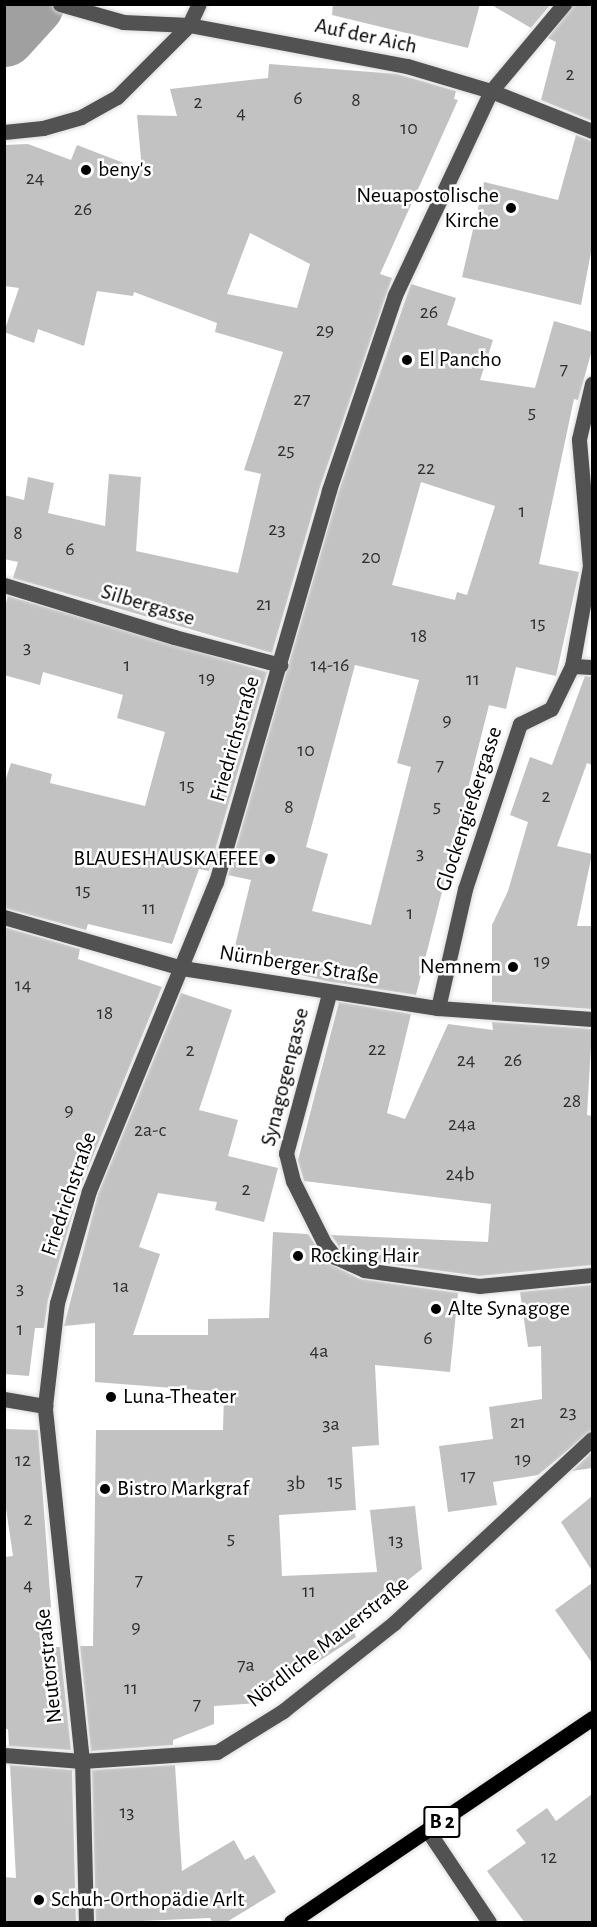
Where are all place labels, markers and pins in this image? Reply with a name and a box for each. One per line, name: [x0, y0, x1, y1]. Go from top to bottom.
place label: beny's: [98, 157, 152, 183]
marker: beny's: [79, 163, 93, 177]
place label: Neuapostolische Kirche: [356, 182, 499, 234]
marker: Neuapostolische Kirche: [504, 201, 518, 215]
place label: El Pancho: [419, 347, 502, 373]
marker: El Pancho: [400, 353, 414, 367]
place label: BLAUESHAUSKAFFEE: [73, 846, 258, 872]
marker: BLAUESHAUSKAFFEE: [263, 852, 277, 866]
place label: Nemnem: [420, 954, 501, 980]
marker: Nemnem: [506, 960, 520, 974]
place label: Rocking Hair: [310, 1243, 419, 1269]
marker: Rocking Hair: [291, 1249, 305, 1263]
place label: Alte Synagoge: [448, 1296, 570, 1322]
marker: Alte Synagoge: [429, 1302, 443, 1316]
place label: Luna-Theater: [123, 1384, 236, 1410]
marker: Luna-Theater: [104, 1390, 118, 1404]
place label: Bistro Markgraf: [117, 1476, 249, 1502]
marker: Bistro Markgraf: [98, 1482, 112, 1496]
place label: Schuh-Orthopädie Arlt: [51, 1887, 245, 1913]
marker: Schuh-Orthopädie Arlt: [32, 1893, 46, 1907]

